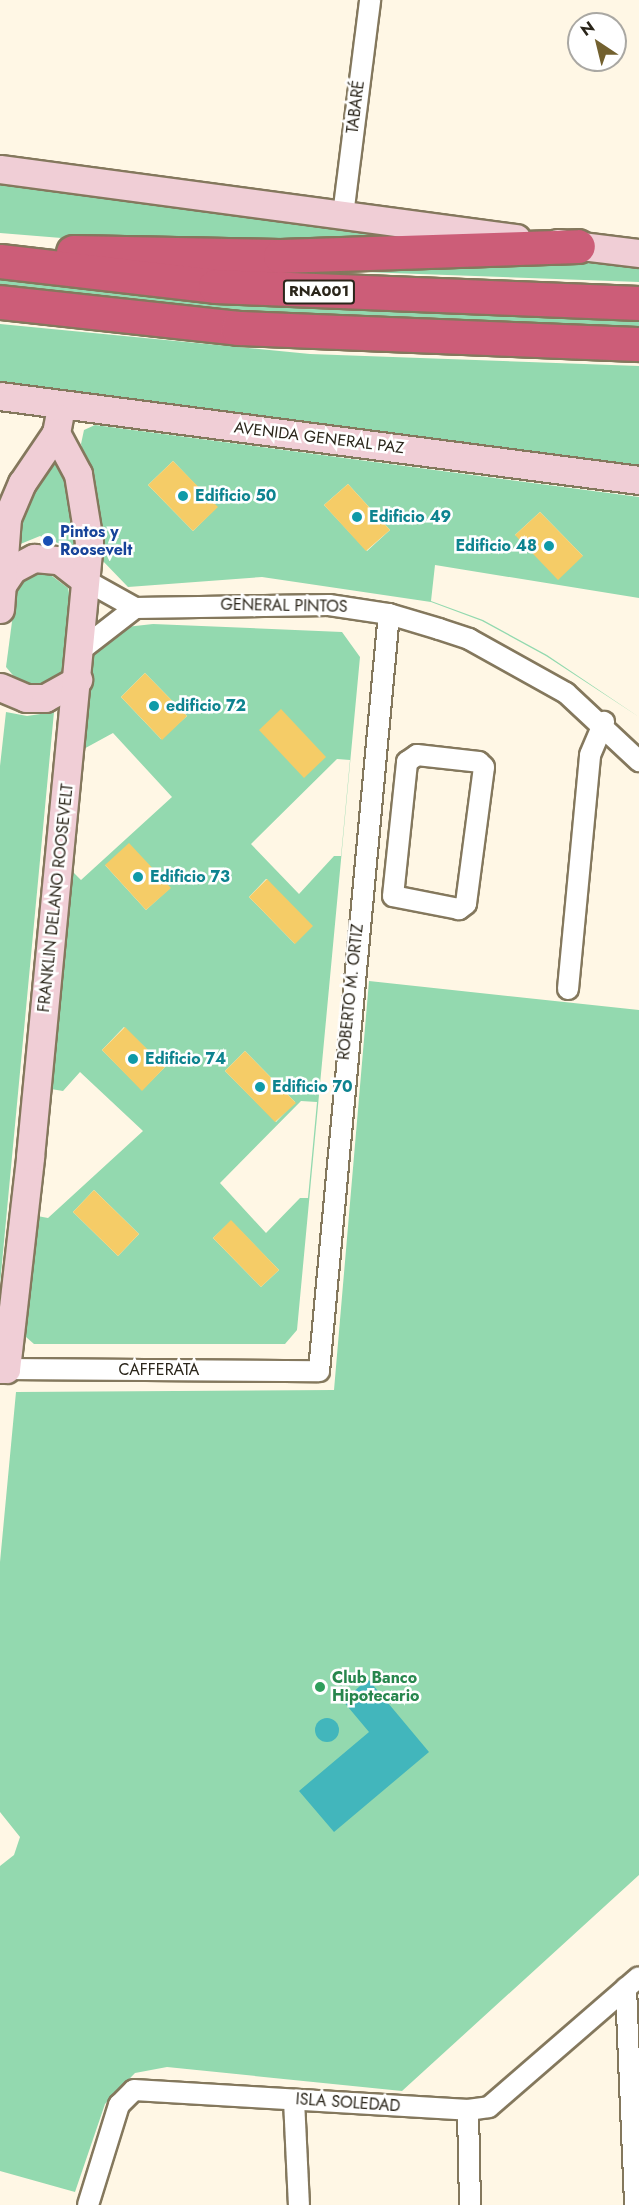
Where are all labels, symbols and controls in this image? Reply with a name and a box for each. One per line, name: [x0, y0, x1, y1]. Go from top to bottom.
north arrow: [567, 12, 627, 72]
text: N: [576, 15, 599, 42]
street label: TABARÉ: [343, 79, 369, 135]
road number: RNA001: [282, 280, 356, 304]
street label: AVENIDA GENERAL PAZ: [233, 418, 405, 458]
place label: Edificio 50: [195, 486, 276, 506]
marker: Edificio 50: [176, 489, 190, 503]
place label: Edificio 49: [369, 507, 451, 527]
marker: Edificio 49: [350, 510, 364, 524]
place label: Pintos y Roosevelt: [60, 522, 132, 560]
marker: Pintos y Roosevelt: [41, 534, 55, 548]
place label: Edificio 48: [455, 536, 537, 556]
marker: Edificio 48: [542, 539, 556, 553]
street label: GENERAL PINTOS: [220, 595, 348, 617]
place label: edificio 72: [166, 696, 246, 716]
marker: edificio 72: [147, 699, 161, 713]
street label: FRANKLIN DELANO ROOSEVELT: [34, 783, 78, 1013]
place label: Edificio 73: [150, 867, 230, 887]
marker: Edificio 73: [131, 870, 145, 884]
street label: ROBERTO M. ORTIZ: [334, 923, 368, 1061]
place label: Edificio 74: [145, 1049, 226, 1069]
marker: Edificio 74: [126, 1052, 140, 1066]
place label: Edificio 70: [272, 1077, 353, 1097]
marker: Edificio 70: [253, 1080, 267, 1094]
street label: CAFFERATA: [119, 1360, 199, 1380]
place label: Club Banco Hipotecario: [332, 1668, 420, 1706]
marker: Club Banco Hipotecario: [313, 1680, 327, 1694]
street label: ISLA SOLEDAD: [295, 2090, 401, 2116]

